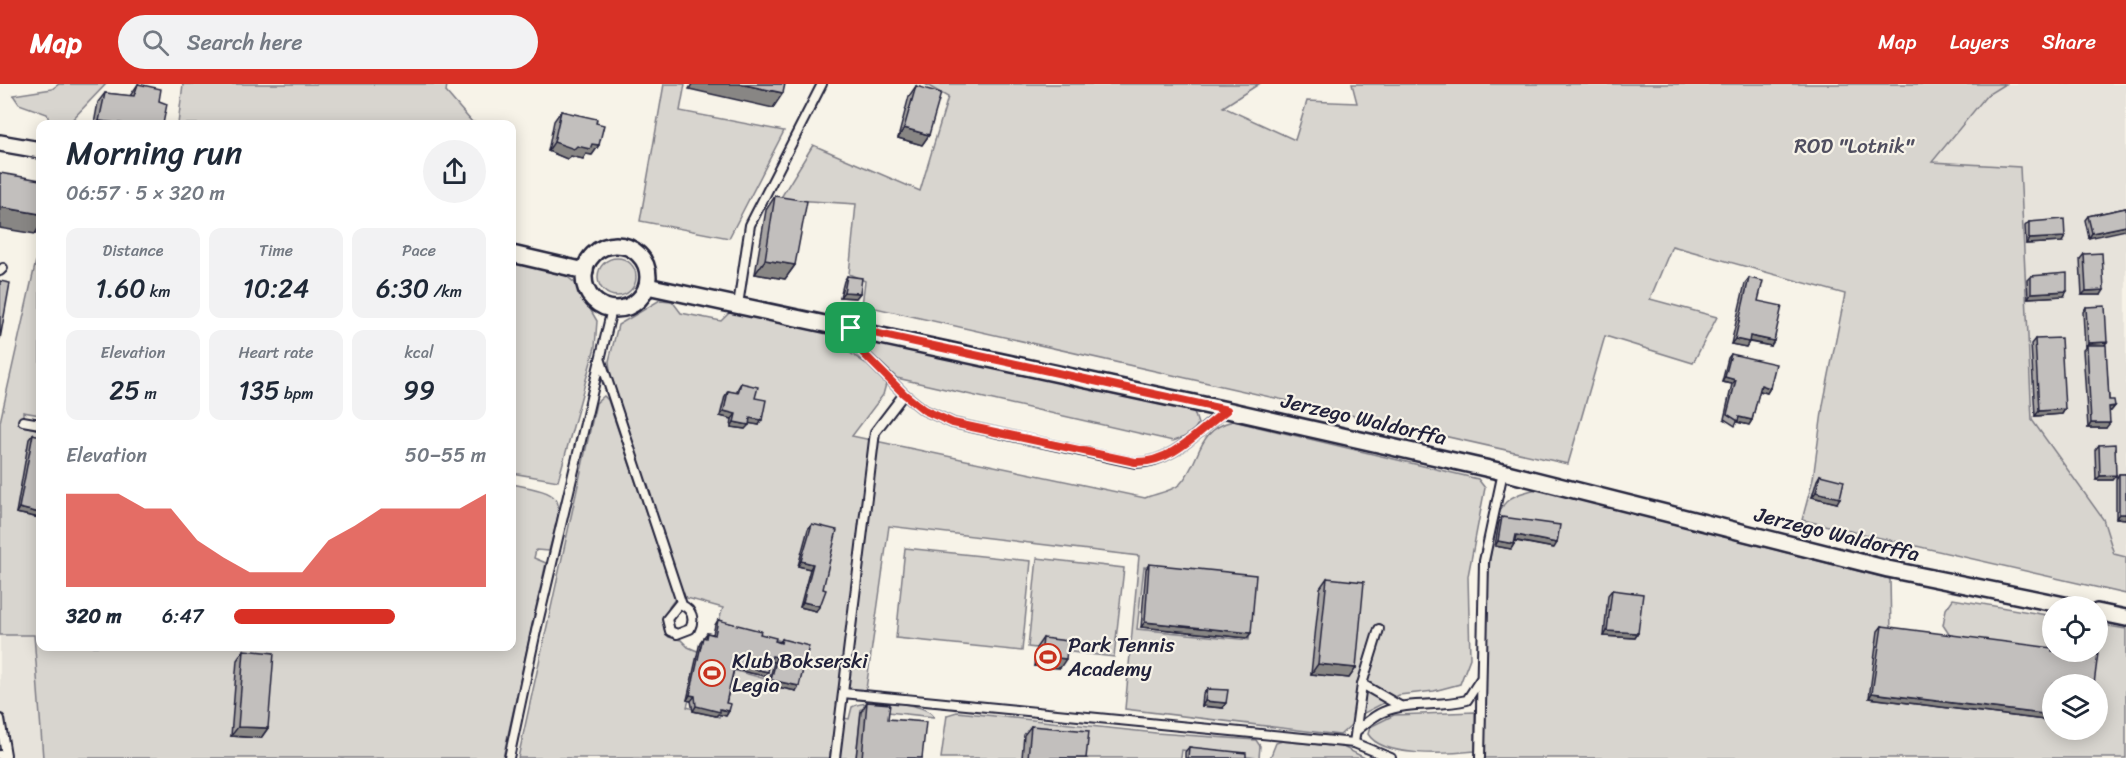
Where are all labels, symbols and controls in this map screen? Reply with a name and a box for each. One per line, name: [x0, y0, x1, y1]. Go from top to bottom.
search box: [118, 15, 538, 69]
text: Map: [30, 18, 82, 67]
text: Search here: [187, 23, 303, 62]
text: Map: [1878, 23, 1917, 61]
text: Layers: [1950, 23, 2009, 61]
text: Share: [2042, 23, 2096, 61]
icon: search: [139, 26, 172, 59]
text: Morning run: [66, 124, 242, 182]
park label: ROD "Lotnik": [1794, 127, 1915, 165]
button: share: [423, 140, 486, 203]
text: 06:57 · 5 × 320 m: [66, 176, 225, 211]
text: Distance: [103, 236, 163, 265]
text: Time: [259, 236, 293, 265]
text: Pace: [402, 236, 436, 265]
text: 1.60: [95, 265, 146, 311]
text: 10:24: [243, 265, 309, 311]
text: 6:30: [376, 265, 429, 311]
text: km: [146, 277, 171, 306]
text: /km: [429, 277, 462, 306]
pin: [825, 302, 876, 353]
icon: arrive: [834, 311, 867, 344]
text: Elevation: [101, 338, 165, 367]
text: Heart rate: [238, 338, 314, 367]
text: kcal: [404, 338, 434, 367]
text: 25: [109, 367, 140, 413]
text: 135: [238, 367, 280, 413]
text: 99: [403, 367, 435, 413]
text: m: [140, 379, 157, 408]
text: bpm: [280, 379, 314, 408]
street label: Jerzego Waldorffa: [1277, 381, 1451, 457]
text: Elevation: [66, 438, 147, 473]
text: 50–55 m: [405, 438, 486, 473]
street label: Jerzego Waldorffa: [1750, 495, 1924, 573]
map controls: [2042, 596, 2108, 740]
button: locate: [2042, 596, 2108, 662]
text: 320 m: [66, 599, 122, 634]
text: 6:47: [162, 599, 203, 634]
place label: Park Tennis Academy: [1067, 626, 1175, 688]
place label: Klub Bokserski Legia: [732, 642, 869, 704]
sports icon: Park Tennis Academy: [1033, 642, 1063, 672]
sports icon: Klub Bokserski Legia: [697, 658, 727, 688]
button: layers: [2042, 674, 2108, 740]

